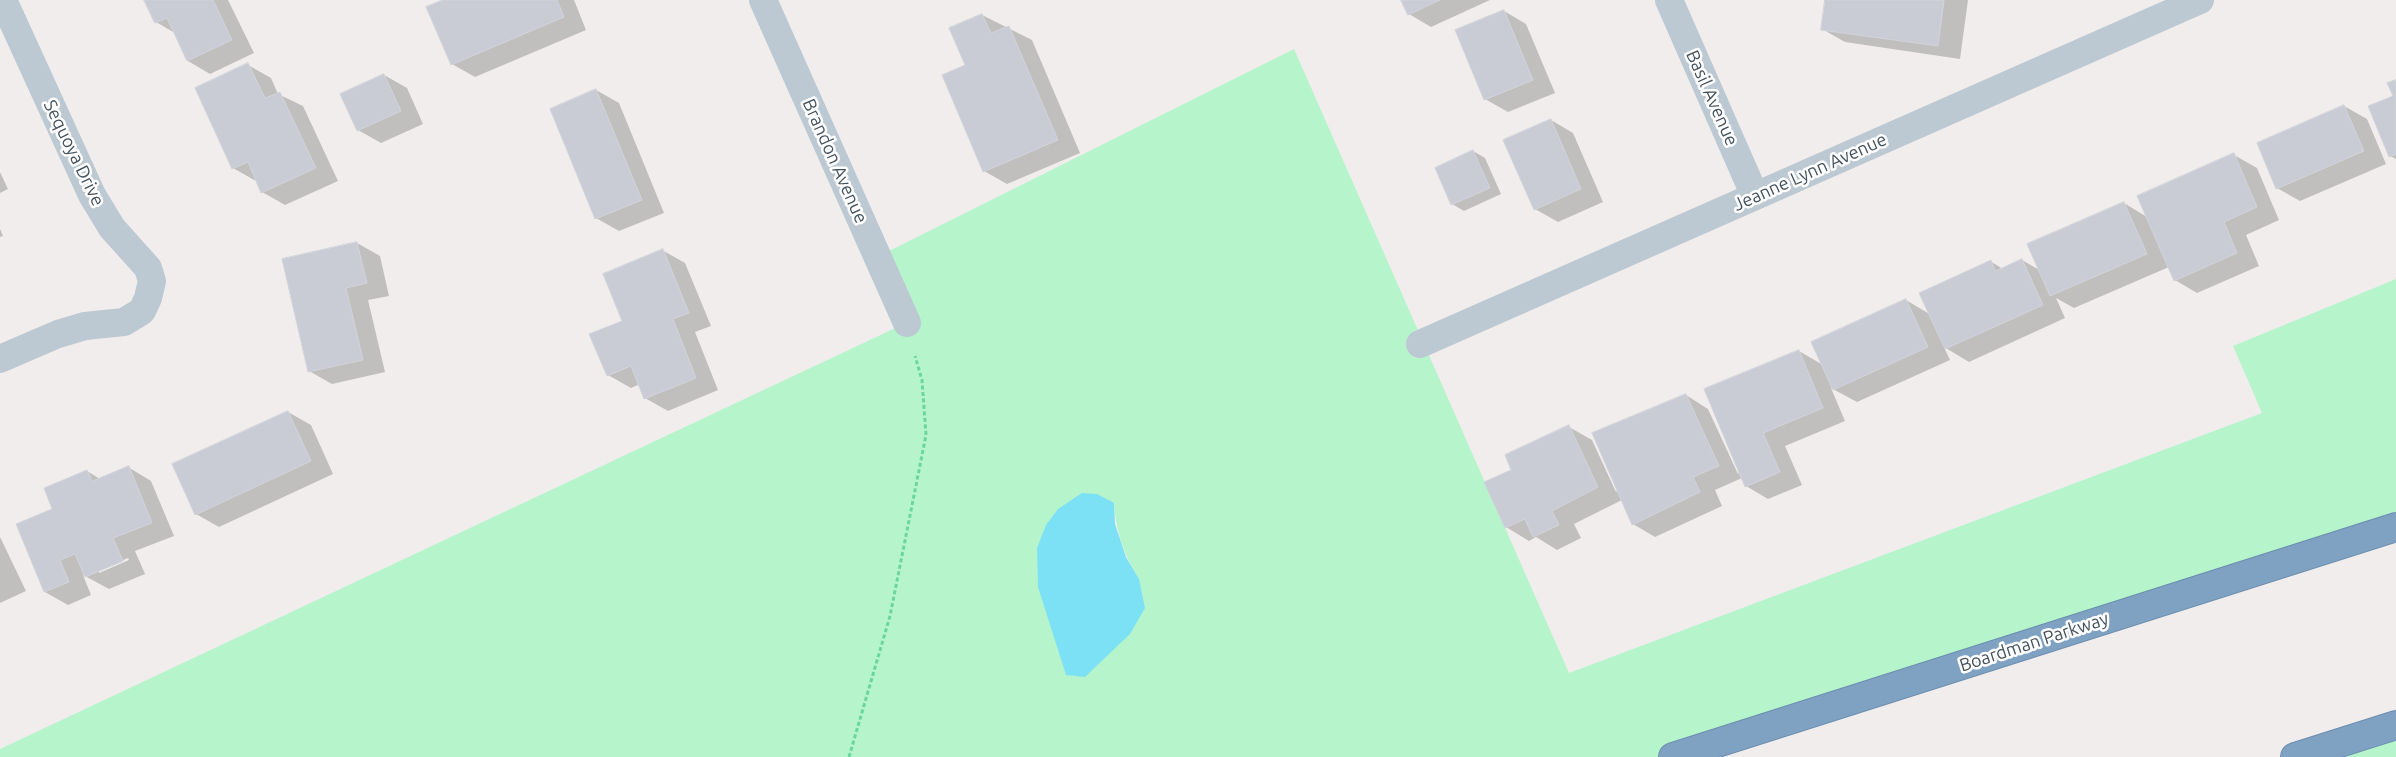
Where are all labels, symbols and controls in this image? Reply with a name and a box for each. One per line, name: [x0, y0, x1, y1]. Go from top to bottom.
street label: Basil Avenue: [1681, 47, 1743, 149]
street label: Brandon Avenue: [798, 95, 872, 227]
street label: Sequoya Drive: [39, 96, 109, 210]
street label: Jeanne Lynn Avenue: [1730, 128, 1890, 216]
street label: Boardman Parkway: [1957, 608, 2111, 676]

